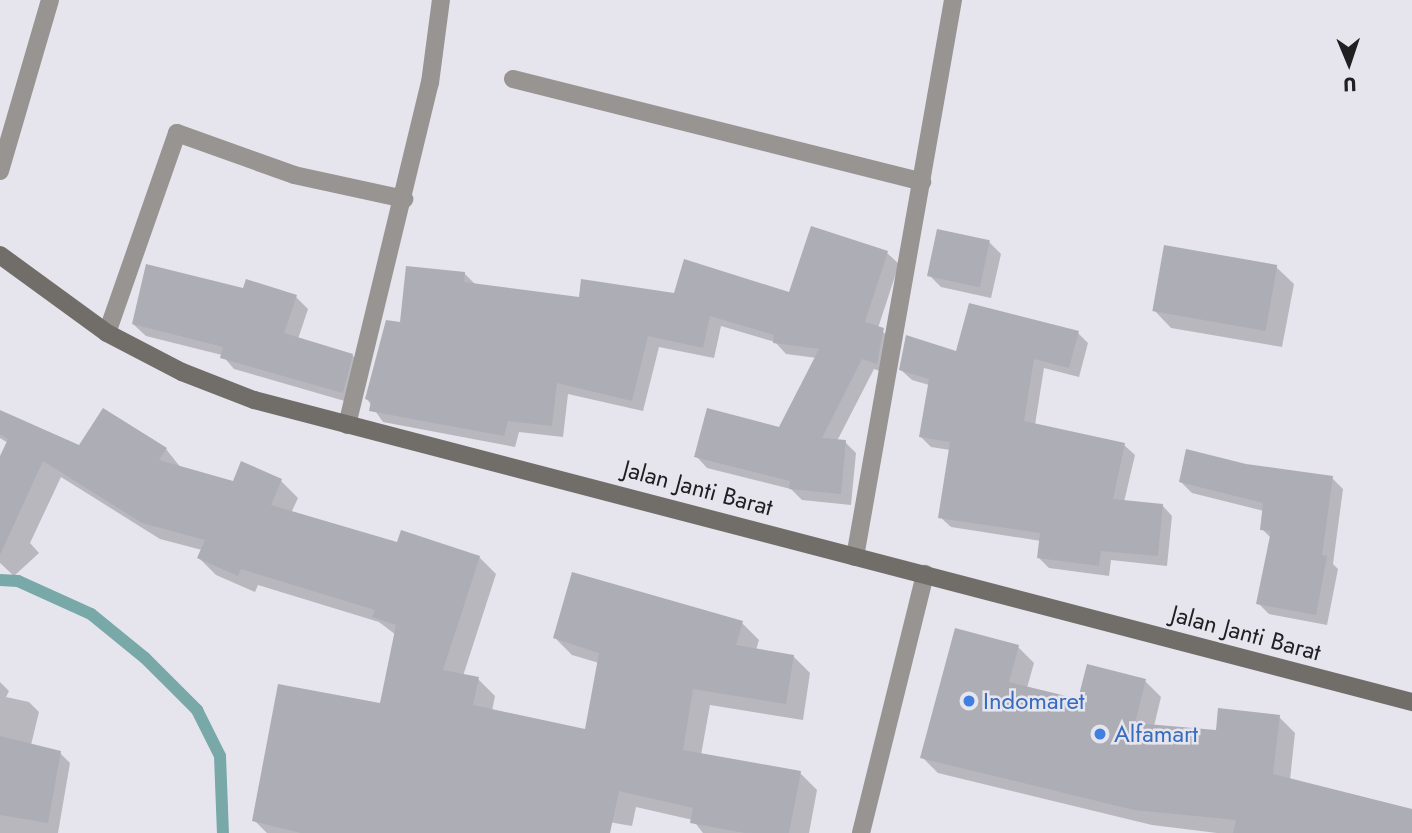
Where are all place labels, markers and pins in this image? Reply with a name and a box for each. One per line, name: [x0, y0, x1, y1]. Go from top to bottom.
place label: Indomaret: [983, 687, 1085, 715]
marker: Indomaret: [961, 693, 977, 709]
place label: Alfamart: [1114, 720, 1198, 748]
marker: Alfamart: [1092, 726, 1108, 742]

